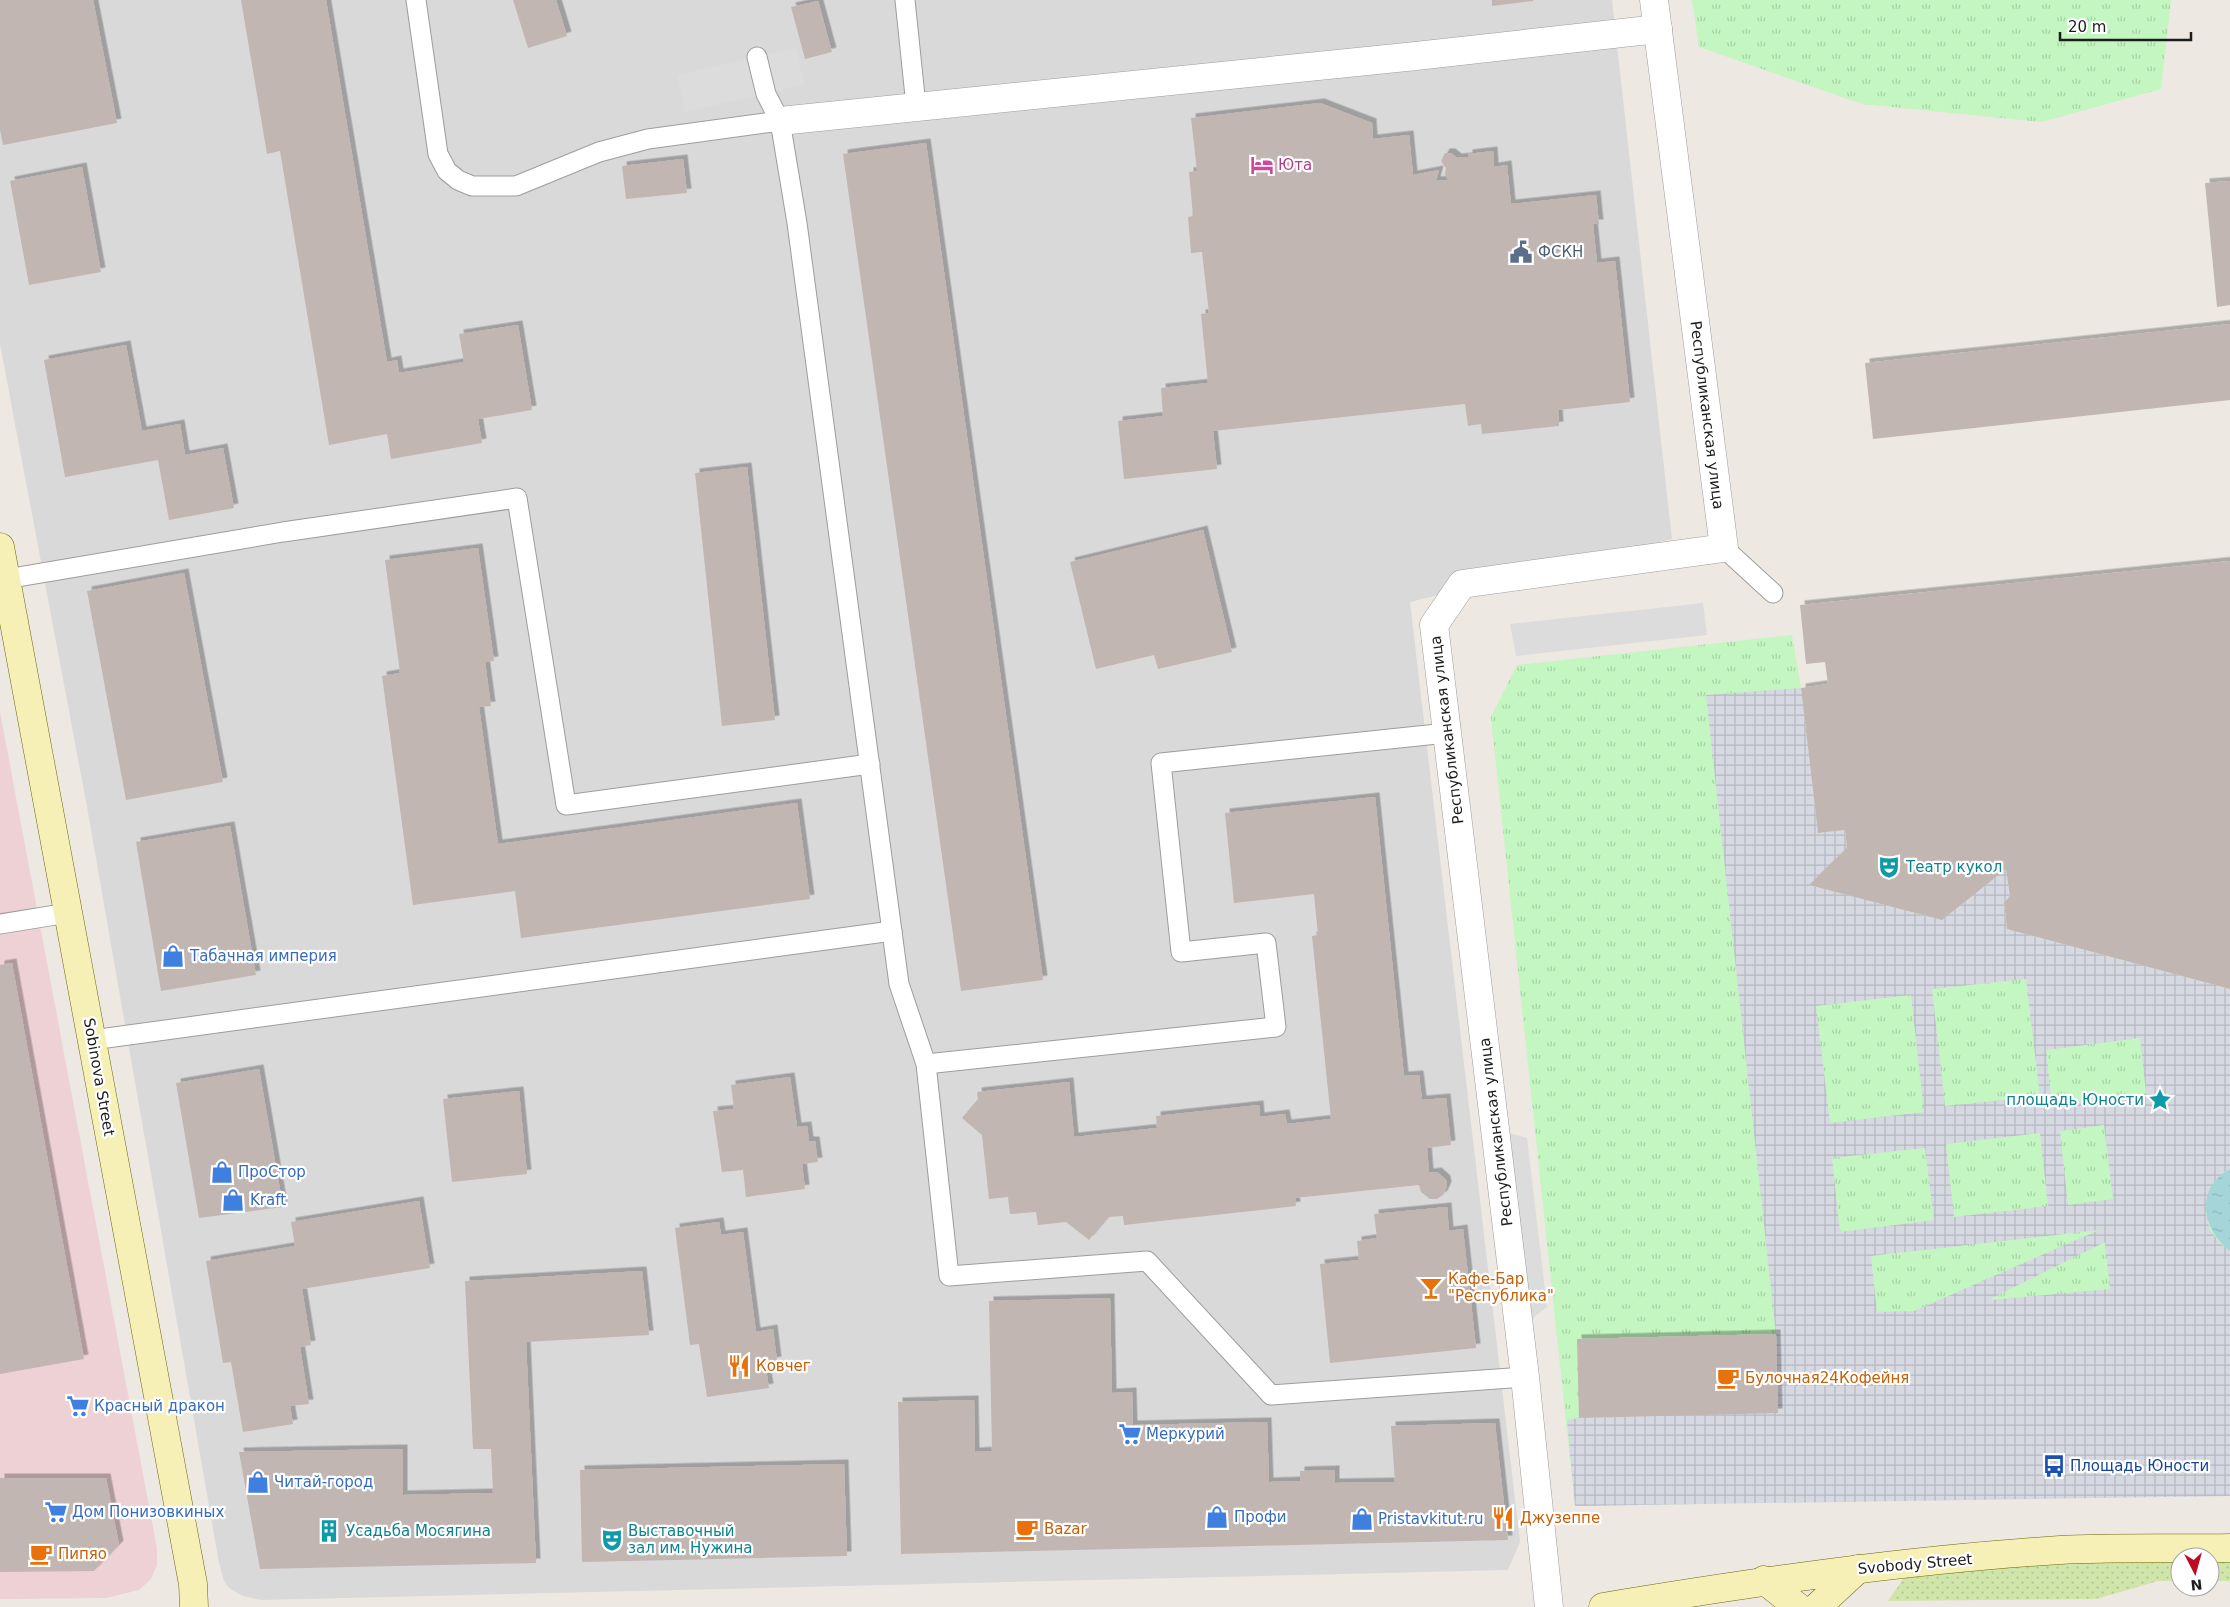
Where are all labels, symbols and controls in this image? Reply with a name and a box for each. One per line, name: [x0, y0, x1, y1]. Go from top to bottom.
scale bar: [2060, 10, 2191, 42]
text: 20 m: [2068, 18, 2106, 36]
hotel icon: Юта: [1249, 152, 1275, 178]
place label: Юта: [1278, 156, 1312, 174]
public building icon: ФСКН: [1508, 239, 1534, 265]
place label: ФСКН: [1538, 243, 1583, 261]
street label: Республиканская улица: [1687, 320, 1727, 510]
street label: Республиканская улица: [1427, 635, 1467, 825]
theatre icon: Театр кукол: [1876, 854, 1902, 880]
place label: Театр кукол: [1905, 858, 2002, 876]
shop icon: Табачная империя: [160, 943, 186, 969]
place label: Табачная империя: [189, 947, 337, 965]
street label: Sobinova Street: [80, 1017, 118, 1138]
street label: Республиканская улица: [1476, 1037, 1516, 1227]
place icon: площадь Юности: [2147, 1087, 2173, 1113]
place label: площадь Юности: [2006, 1091, 2144, 1109]
shop icon: ПроСтор: [209, 1159, 235, 1185]
place label: ПроСтор: [238, 1163, 306, 1181]
shop icon: Kraft: [220, 1187, 246, 1213]
place label: Kraft: [250, 1191, 286, 1209]
place label: Кафе-Бар "Республика": [1448, 1270, 1554, 1305]
bar icon: Кафе-Бар "Республика": [1418, 1275, 1444, 1301]
restaurant icon: Ковчег: [726, 1353, 752, 1379]
place label: Ковчег: [756, 1357, 811, 1375]
cafe icon: Булочная24Кофейня: [1715, 1365, 1741, 1391]
place label: Булочная24Кофейня: [1745, 1369, 1909, 1387]
supermarket icon: Красный дракон: [65, 1393, 91, 1419]
place label: Красный дракон: [94, 1397, 225, 1415]
supermarket icon: Меркурий: [1117, 1421, 1143, 1447]
place label: Меркурий: [1146, 1425, 1225, 1443]
bus stop icon: Площадь Юности: [2041, 1453, 2067, 1479]
place label: Площадь Юности: [2070, 1457, 2209, 1475]
shop icon: Читай-город: [245, 1469, 271, 1495]
place label: Читай-город: [274, 1473, 373, 1491]
supermarket icon: Дом Понизовкиных: [43, 1499, 69, 1525]
place label: Дом Понизовкиных: [72, 1503, 224, 1521]
shop icon: Профи: [1204, 1504, 1230, 1530]
restaurant icon: Джузеппе: [1490, 1505, 1516, 1531]
shop icon: Pristavkitut.ru: [1349, 1506, 1375, 1532]
place label: Профи: [1234, 1508, 1287, 1526]
place label: Джузеппе: [1520, 1509, 1600, 1527]
place label: Pristavkitut.ru: [1378, 1510, 1483, 1528]
cafe icon: Bazar: [1014, 1516, 1040, 1542]
building icon: Усадьба Мосягина: [316, 1518, 342, 1544]
place label: Bazar: [1044, 1520, 1088, 1538]
place label: Усадьба Мосягина: [346, 1522, 491, 1540]
place label: Выставочный зал им. Нужина: [628, 1522, 753, 1557]
theatre icon: Выставочный зал им. Нужина: [599, 1527, 625, 1553]
cafe icon: Пипяо: [28, 1541, 54, 1567]
place label: Пипяо: [58, 1545, 107, 1563]
north arrow: [2170, 1547, 2220, 1597]
street label: Svobody Street: [1857, 1550, 1973, 1578]
text: N: [2190, 1576, 2203, 1593]

